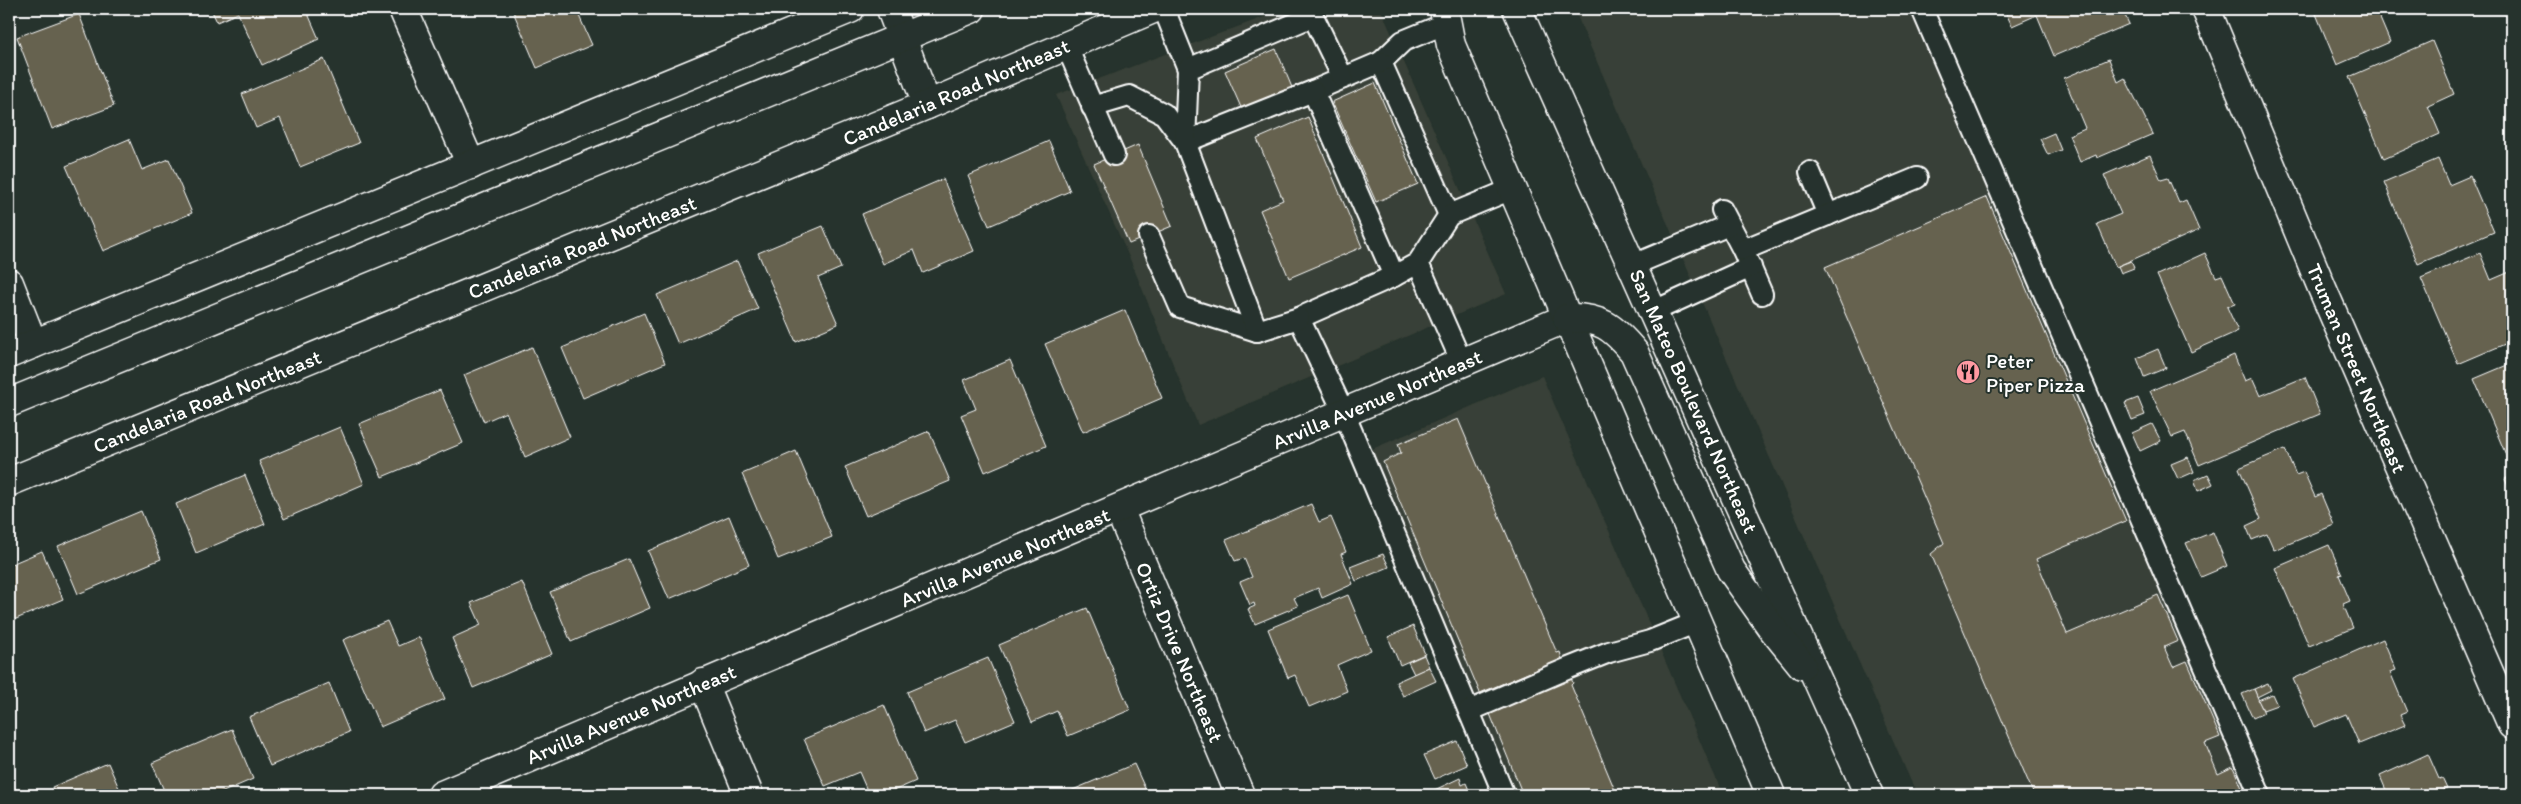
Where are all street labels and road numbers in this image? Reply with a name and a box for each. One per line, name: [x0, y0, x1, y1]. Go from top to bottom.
street label: Candelaria Road Northeast: [839, 33, 1073, 151]
street label: Candelaria Road Northeast: [464, 190, 700, 304]
street label: Truman Street Northeast: [2302, 260, 2413, 477]
street label: San Mateo Boulevard Northeast: [1624, 265, 1764, 537]
street label: Arvilla Avenue Northeast: [1269, 343, 1486, 454]
street label: Candelaria Road Northeast: [89, 344, 325, 458]
street label: Arvilla Avenue Northeast: [897, 501, 1114, 612]
street label: Ortiz Drive Northeast: [1131, 558, 1229, 746]
street label: Arvilla Avenue Northeast: [523, 658, 740, 769]

